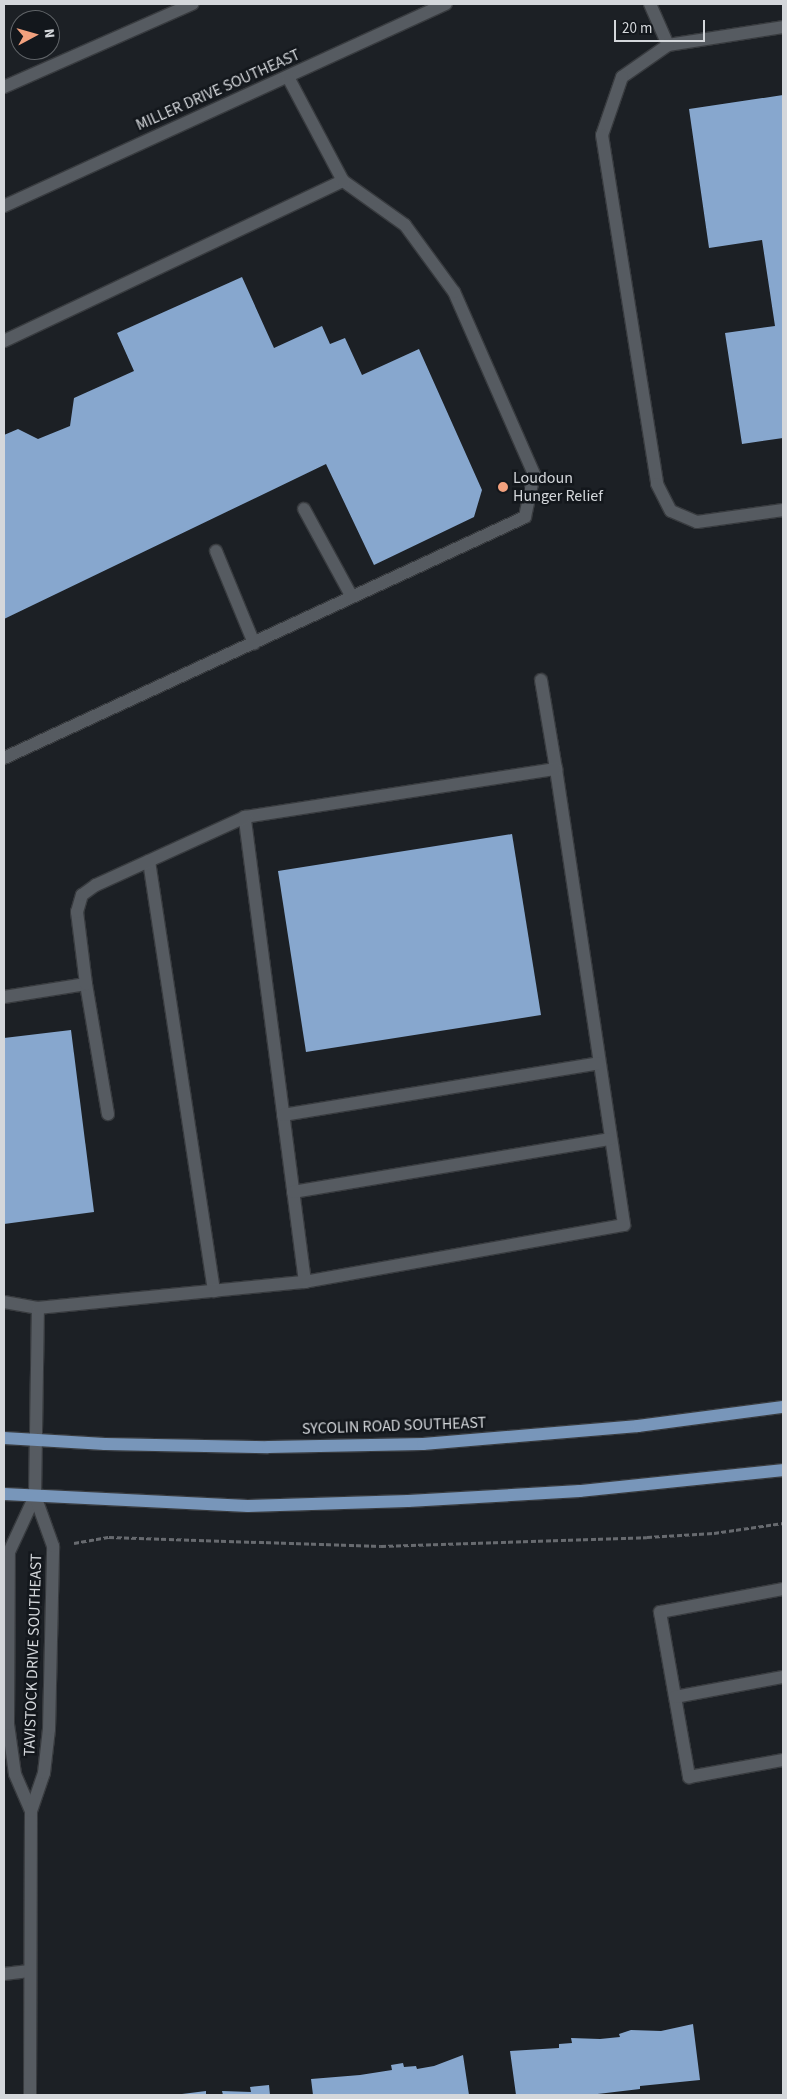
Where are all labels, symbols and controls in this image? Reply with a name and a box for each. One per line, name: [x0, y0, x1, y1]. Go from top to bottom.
north arrow: [10, 10, 60, 60]
scale bar: [617, 10, 708, 42]
text: 20 m: [622, 18, 652, 39]
text: N: [38, 28, 59, 39]
street label: MILLER DRIVE SOUTHEAST: [133, 45, 303, 135]
place label: Loudoun Hunger Relief: [513, 468, 603, 506]
marker: Loudoun Hunger Relief: [497, 481, 509, 493]
street label: SYCOLIN ROAD SOUTHEAST: [302, 1413, 486, 1439]
street label: TAVISTOCK DRIVE SOUTHEAST: [20, 1553, 46, 1757]

